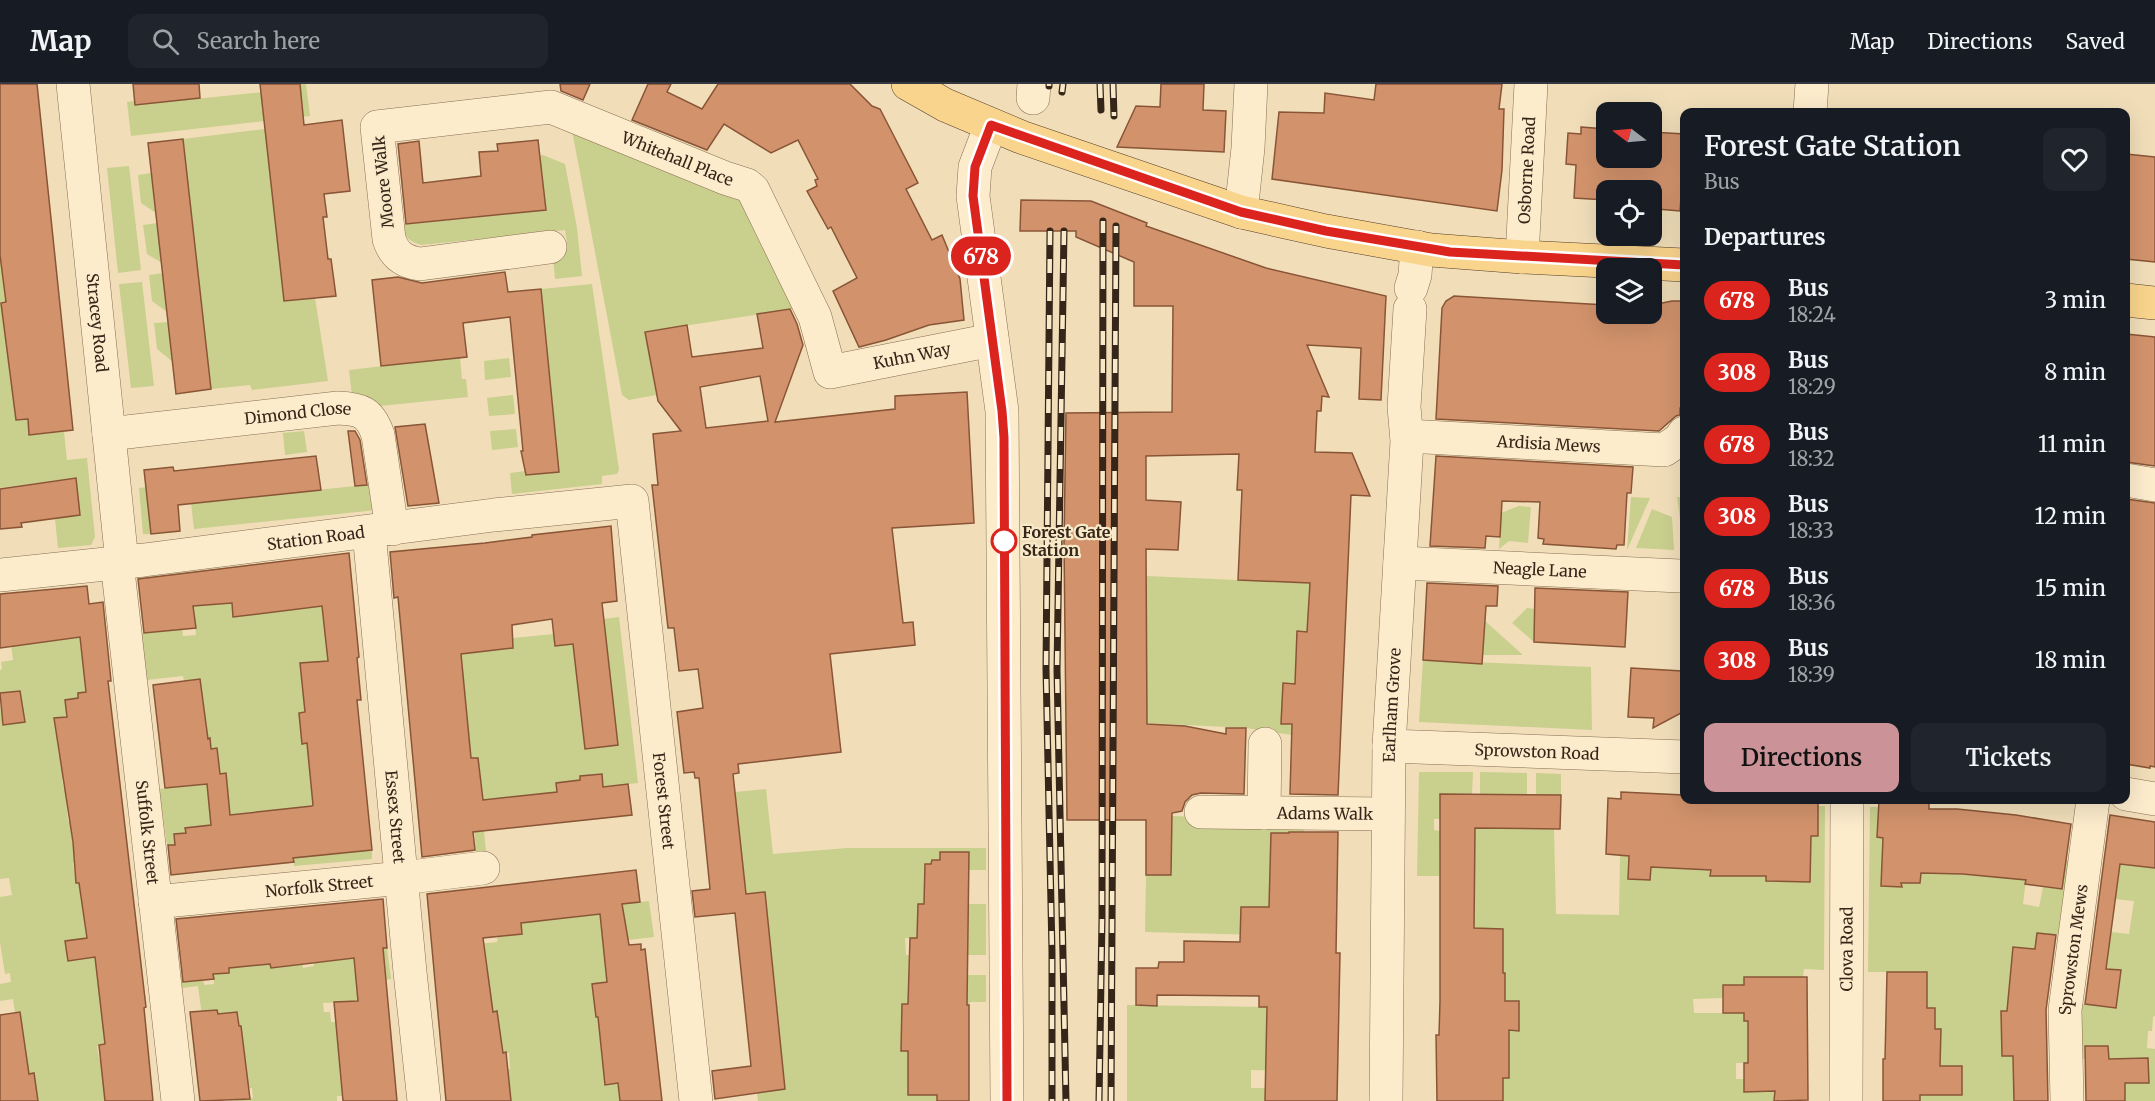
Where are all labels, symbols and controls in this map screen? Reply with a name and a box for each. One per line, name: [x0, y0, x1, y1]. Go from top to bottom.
search box: [128, 14, 548, 68]
text: Map: [30, 23, 92, 59]
icon: search: [149, 25, 182, 58]
text: Search here: [197, 27, 320, 55]
text: Map: [1850, 28, 1894, 55]
text: Directions: [1927, 28, 2032, 55]
text: Saved: [2065, 28, 2125, 55]
north arrow: [1596, 102, 1662, 168]
map controls: [1596, 102, 1662, 324]
street label: Osborne Road: [1514, 116, 1539, 224]
street label: Whitehall Place: [618, 127, 736, 190]
text: Forest Gate Station: [1704, 128, 1961, 164]
button: heart: [2043, 128, 2106, 191]
street label: Moore Walk: [368, 134, 398, 229]
text: Bus: [1704, 169, 1740, 194]
button: locate: [1596, 180, 1662, 246]
text: Departures: [1704, 223, 1826, 251]
line badge: 678: [946, 236, 1016, 276]
text: 678: [963, 243, 999, 270]
button: layers: [1596, 258, 1662, 324]
street label: Stracey Road: [82, 272, 113, 374]
text: Bus: [1788, 274, 1829, 302]
text: 3 min: [2045, 286, 2106, 314]
text: 678: [1719, 287, 1755, 314]
text: 18:24: [1788, 302, 1836, 327]
street label: Kuhn Way: [871, 338, 953, 373]
text: Bus: [1788, 346, 1829, 374]
text: 8 min: [2044, 358, 2106, 386]
text: 308: [1718, 359, 1756, 386]
text: 18:29: [1788, 374, 1836, 399]
street label: Dimond Close: [243, 398, 352, 429]
text: Bus: [1788, 418, 1829, 446]
text: 11 min: [2038, 430, 2106, 458]
street label: Ardisia Mews: [1495, 431, 1601, 457]
text: 678: [1719, 431, 1755, 458]
text: 18:32: [1788, 446, 1835, 471]
text: Bus: [1788, 490, 1829, 518]
text: 12 min: [2035, 502, 2106, 530]
text: 308: [1718, 503, 1756, 530]
text: 18:33: [1788, 518, 1834, 543]
street label: Station Road: [266, 522, 366, 554]
place label: Forest Gate Station: [1022, 522, 1111, 560]
marker: Forest Gate Station: [991, 528, 1017, 554]
street label: Neagle Lane: [1492, 557, 1587, 582]
text: Bus: [1788, 562, 1829, 590]
text: 15 min: [2035, 574, 2106, 602]
text: 678: [1719, 575, 1755, 602]
text: 18:36: [1788, 590, 1835, 615]
text: Bus: [1788, 634, 1829, 662]
text: 18 min: [2035, 646, 2106, 674]
street label: Earlham Grove: [1379, 647, 1405, 762]
text: 308: [1718, 647, 1756, 674]
text: 18:39: [1788, 662, 1835, 687]
button: Directions: [1704, 723, 1899, 792]
button: Tickets: [1911, 723, 2106, 792]
street label: Sprowston Road: [1474, 739, 1600, 764]
street label: Forest Street: [649, 751, 679, 851]
street label: Essex Street: [381, 769, 410, 865]
street label: Suffolk Street: [132, 779, 164, 886]
street label: Adams Walk: [1276, 803, 1374, 824]
street label: Norfolk Street: [264, 871, 375, 901]
street label: Sprowston Mews: [2055, 883, 2092, 1015]
street label: Clova Road: [1836, 906, 1857, 991]

